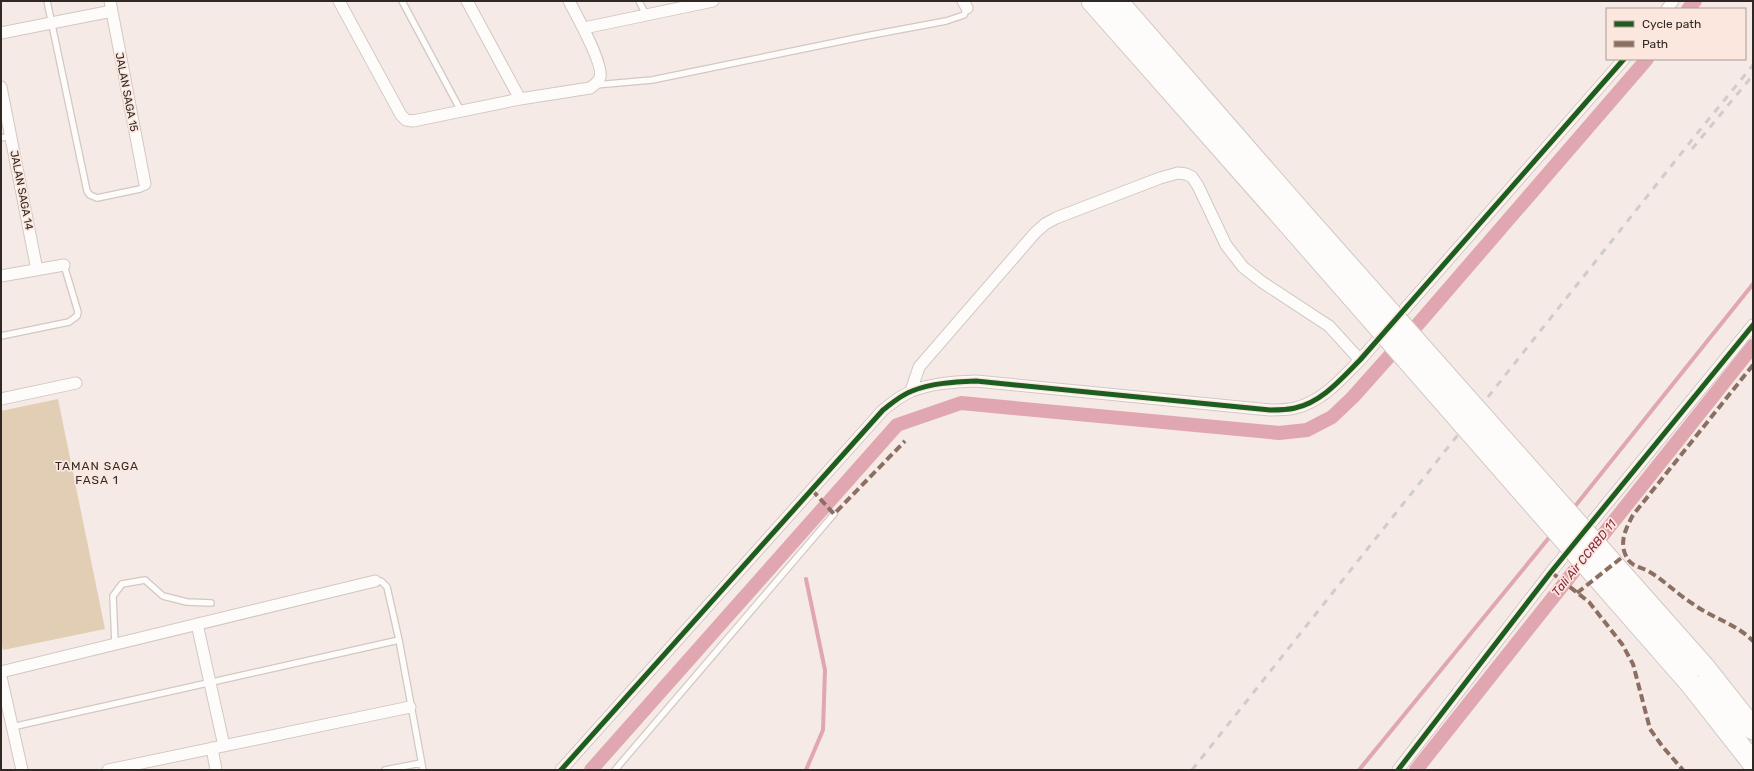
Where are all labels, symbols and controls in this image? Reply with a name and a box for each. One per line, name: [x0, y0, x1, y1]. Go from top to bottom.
legend: [1606, 8, 1746, 60]
text: Cycle path: [1642, 17, 1701, 31]
text: Path: [1642, 37, 1668, 51]
street label: JALAN SAGA 15: [112, 51, 141, 133]
street label: JALAN SAGA 14: [7, 149, 36, 231]
district label: TAMAN SAGA FASA 1: [55, 459, 139, 487]
water label: Tali Air CCRBD 11: [1549, 516, 1620, 599]

